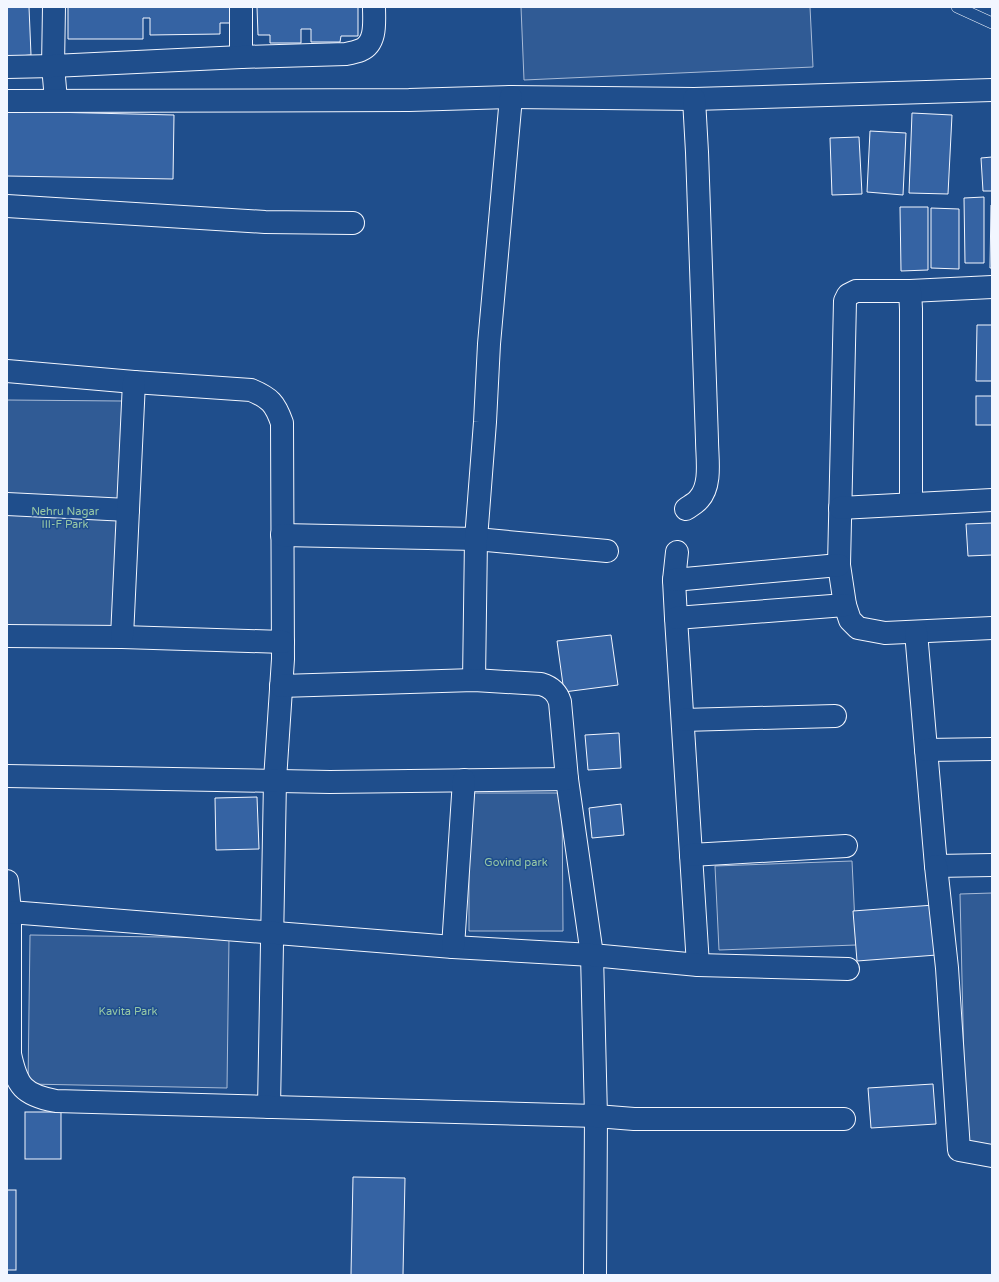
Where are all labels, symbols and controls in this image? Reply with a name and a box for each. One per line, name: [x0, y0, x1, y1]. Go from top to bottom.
park label: Nehru Nagar III-F Park: [31, 505, 100, 531]
park label: Govind park: [484, 856, 548, 869]
park label: Kavita Park: [99, 1005, 157, 1018]

